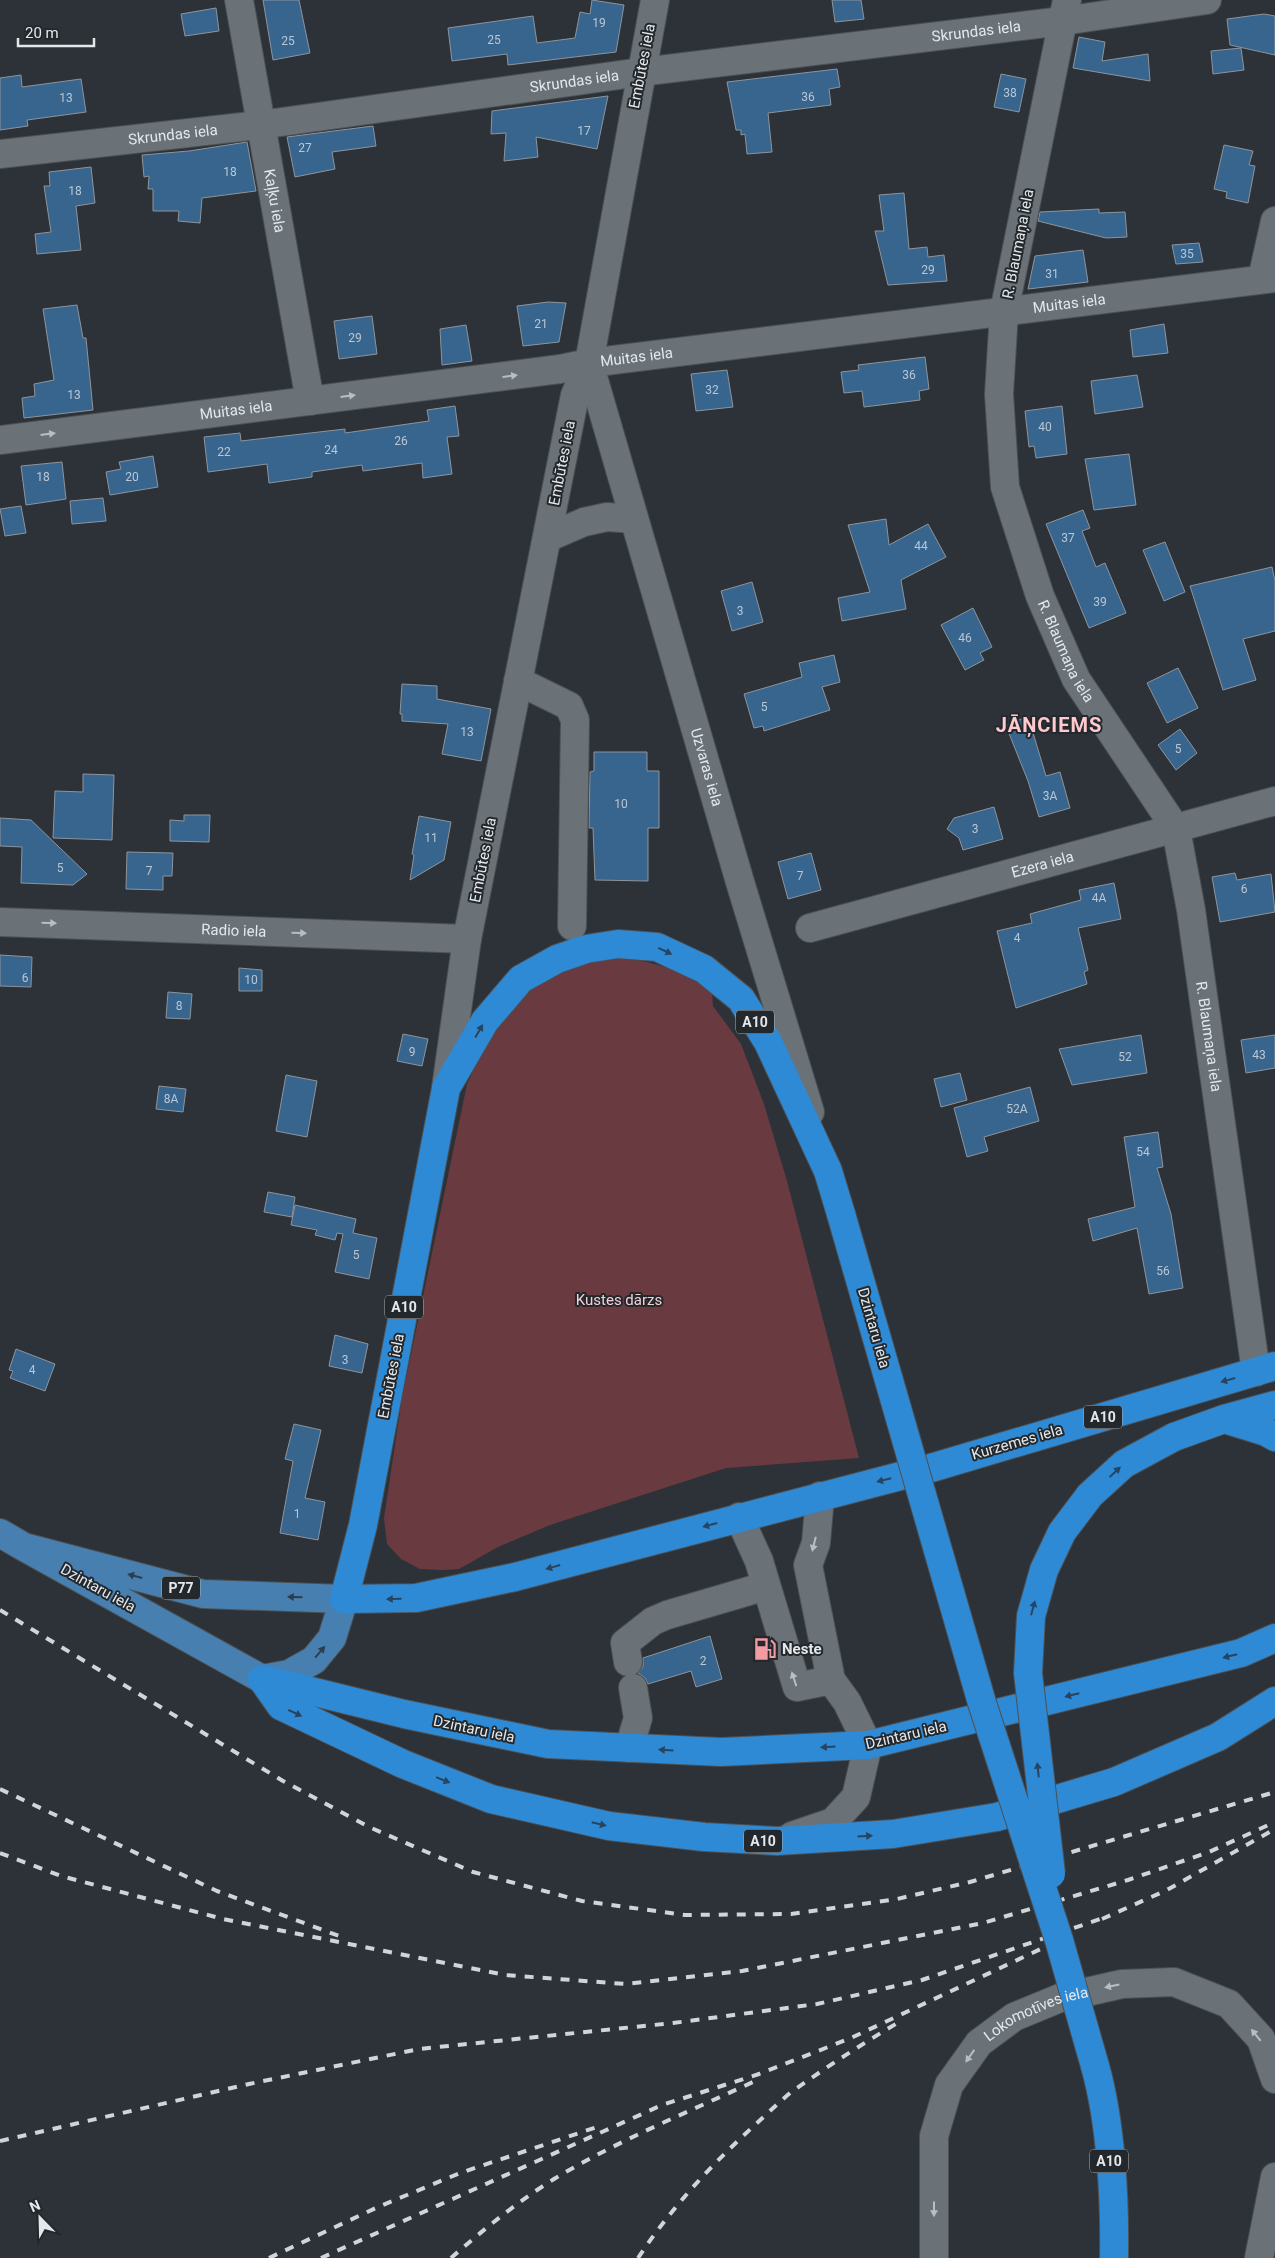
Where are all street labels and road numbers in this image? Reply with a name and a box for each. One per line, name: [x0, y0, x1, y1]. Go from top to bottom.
street label: Skrundas iela: [931, 17, 1022, 46]
street label: Embūtes iela: [625, 22, 659, 110]
street label: Skrundas iela: [529, 66, 620, 96]
street label: Skrundas iela: [127, 121, 219, 149]
street label: Kaļķu iela: [260, 168, 289, 234]
street label: R. Blaumaņa iela: [999, 188, 1037, 300]
street label: Muitas iela: [1032, 290, 1107, 317]
street label: Muitas iela: [599, 344, 674, 371]
street label: Muitas iela: [199, 397, 273, 424]
street label: Embūtes iela: [545, 419, 579, 507]
street label: R. Blaumaņa iela: [1034, 597, 1098, 706]
street label: Uzvaras iela: [687, 726, 726, 808]
street label: Embūtes iela: [466, 816, 500, 904]
street label: Ezera iela: [1009, 847, 1076, 882]
street label: Radio iela: [201, 920, 267, 941]
street label: R. Blaumaņa iela: [1192, 980, 1225, 1093]
road number: A10: [736, 1010, 774, 1034]
street label: Dzintaru iela: [854, 1286, 894, 1370]
road number: A10: [385, 1295, 423, 1318]
street label: Embūtes iela: [374, 1332, 408, 1420]
road number: A10: [1084, 1405, 1122, 1428]
street label: Kurzemes iela: [969, 1420, 1065, 1464]
street label: Dzintaru iela: [57, 1560, 139, 1616]
road number: P77: [162, 1576, 200, 1600]
street label: Dzintaru iela: [432, 1712, 516, 1746]
street label: Dzintaru iela: [864, 1717, 948, 1753]
road number: A10: [744, 1830, 782, 1852]
street label: Lokomotīves iela: [981, 1983, 1090, 2045]
road number: A10: [1090, 2150, 1128, 2172]

